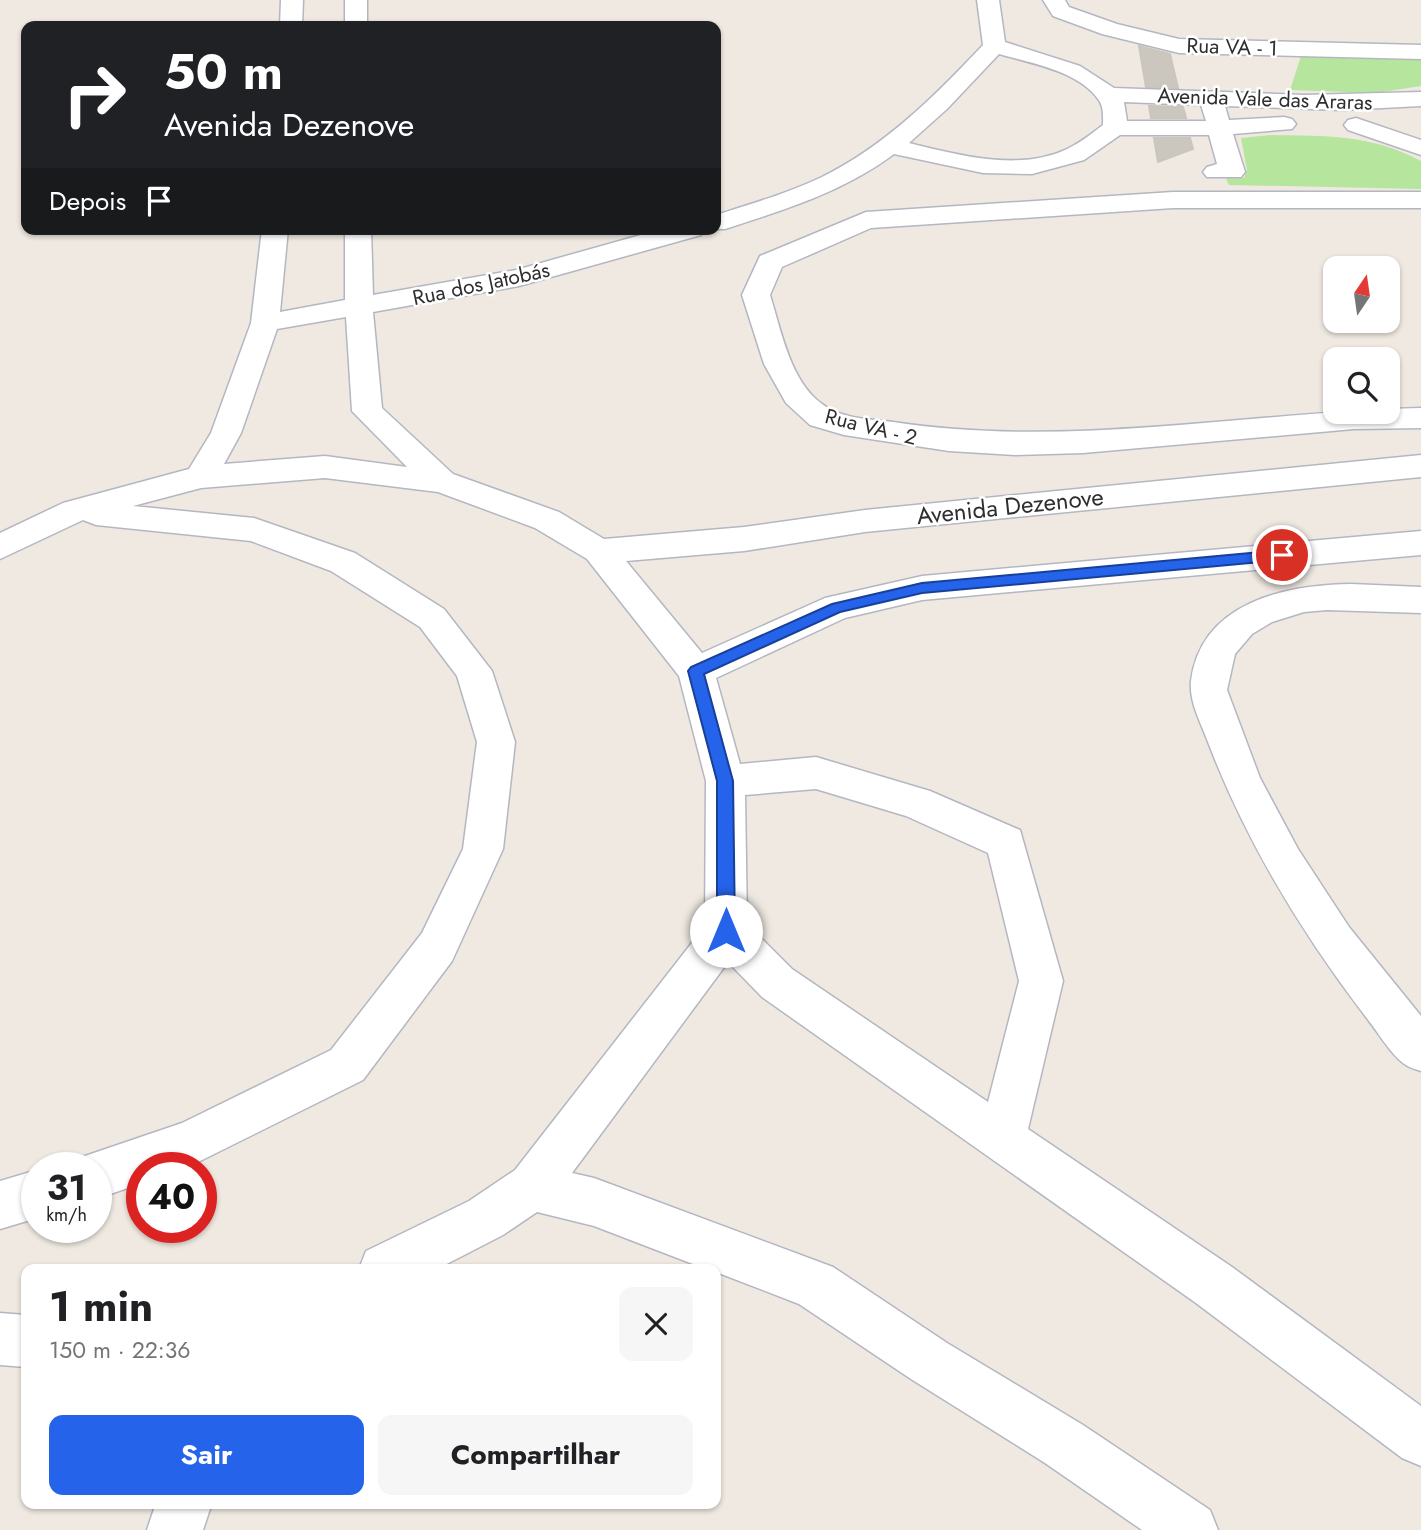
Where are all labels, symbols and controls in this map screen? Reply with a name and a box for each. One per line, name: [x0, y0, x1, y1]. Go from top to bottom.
street label: Rua VA - 1: [1186, 30, 1278, 64]
text: 50 m: [164, 37, 283, 107]
icon: right: [49, 49, 140, 140]
street label: Avenida Vale das Araras: [1157, 80, 1373, 118]
text: Avenida Dezenove: [164, 102, 414, 148]
text: Depois: [49, 182, 126, 220]
icon: arrive: [140, 182, 178, 220]
street label: Rua dos Jatobás: [410, 255, 552, 313]
north arrow: [1323, 256, 1400, 332]
map controls: [1323, 256, 1400, 424]
button: search: [1323, 347, 1400, 424]
street label: Rua VA - 2: [822, 401, 920, 453]
street label: Avenida Dezenove: [915, 479, 1105, 533]
pin: [1252, 525, 1312, 585]
icon: arrive: [1263, 536, 1301, 574]
position arrow: [689, 894, 763, 968]
speed limit sign: 40: [126, 1152, 217, 1243]
text: 31: [47, 1163, 86, 1213]
text: km/h: [46, 1202, 87, 1228]
text: 1 min: [49, 1276, 153, 1337]
button: close: [619, 1287, 693, 1361]
text: 150 m · 22:36: [49, 1333, 191, 1367]
button: Sair: [49, 1415, 364, 1495]
button: Compartilhar: [378, 1415, 693, 1495]

